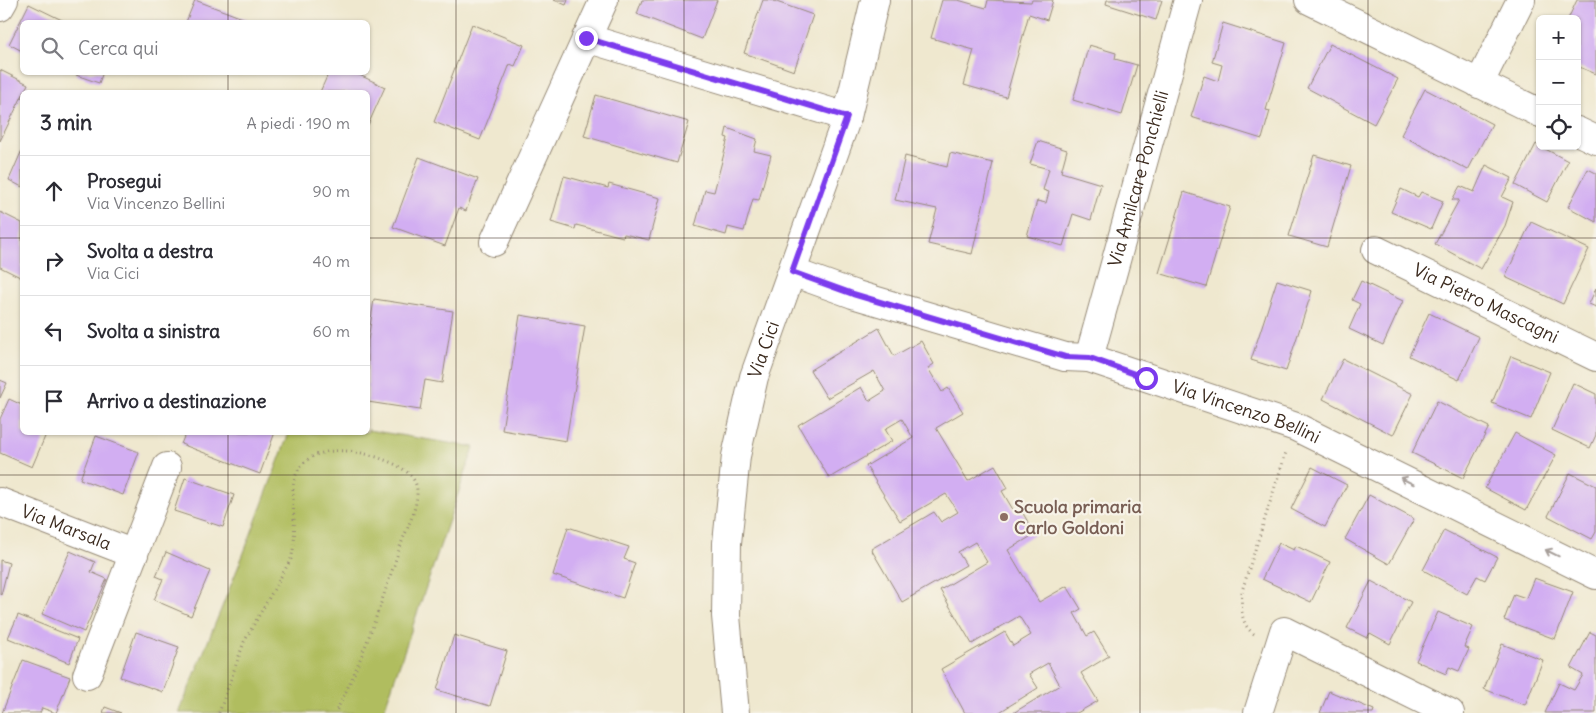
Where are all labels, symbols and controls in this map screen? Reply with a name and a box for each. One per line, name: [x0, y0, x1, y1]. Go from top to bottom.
map controls: [1536, 15, 1581, 150]
button: +: [1536, 15, 1581, 60]
search box: [20, 20, 370, 75]
route end: [575, 27, 598, 50]
icon: search: [38, 34, 66, 62]
text: Cerca qui: [78, 36, 159, 60]
button: −: [1536, 60, 1581, 105]
street label: Via Amilcare Ponchielli: [1103, 88, 1173, 269]
button: locate: [1536, 105, 1581, 150]
text: 3 min: [40, 109, 92, 136]
text: A piedi · 190 m: [247, 113, 350, 133]
text: Prosegui: [87, 169, 162, 193]
icon: ahead: [40, 177, 68, 205]
text: 90 m: [312, 181, 350, 201]
text: Via Vincenzo Bellini: [87, 193, 225, 213]
text: Svolta a destra: [87, 239, 213, 263]
icon: right: [40, 247, 68, 275]
text: 40 m: [312, 251, 350, 271]
street label: Via Pietro Mascagni: [1409, 258, 1562, 348]
text: Via Cici: [87, 263, 139, 283]
icon: left: [40, 317, 68, 345]
street label: Via Cici: [743, 318, 784, 381]
text: Svolta a sinistra: [87, 319, 220, 343]
text: 60 m: [312, 321, 350, 341]
route start: [1135, 367, 1158, 390]
street label: Via Vincenzo Bellini: [1169, 374, 1324, 448]
icon: arrive: [40, 387, 68, 415]
text: Arrivo a destinazione: [87, 389, 266, 413]
one-way arrow: [1400, 476, 1415, 486]
place label: Scuola primaria Carlo Goldoni: [1014, 495, 1142, 539]
street label: Via Marsala: [18, 499, 115, 555]
marker: Scuola primaria Carlo Goldoni: [998, 511, 1010, 523]
one-way arrow: [1545, 548, 1560, 558]

